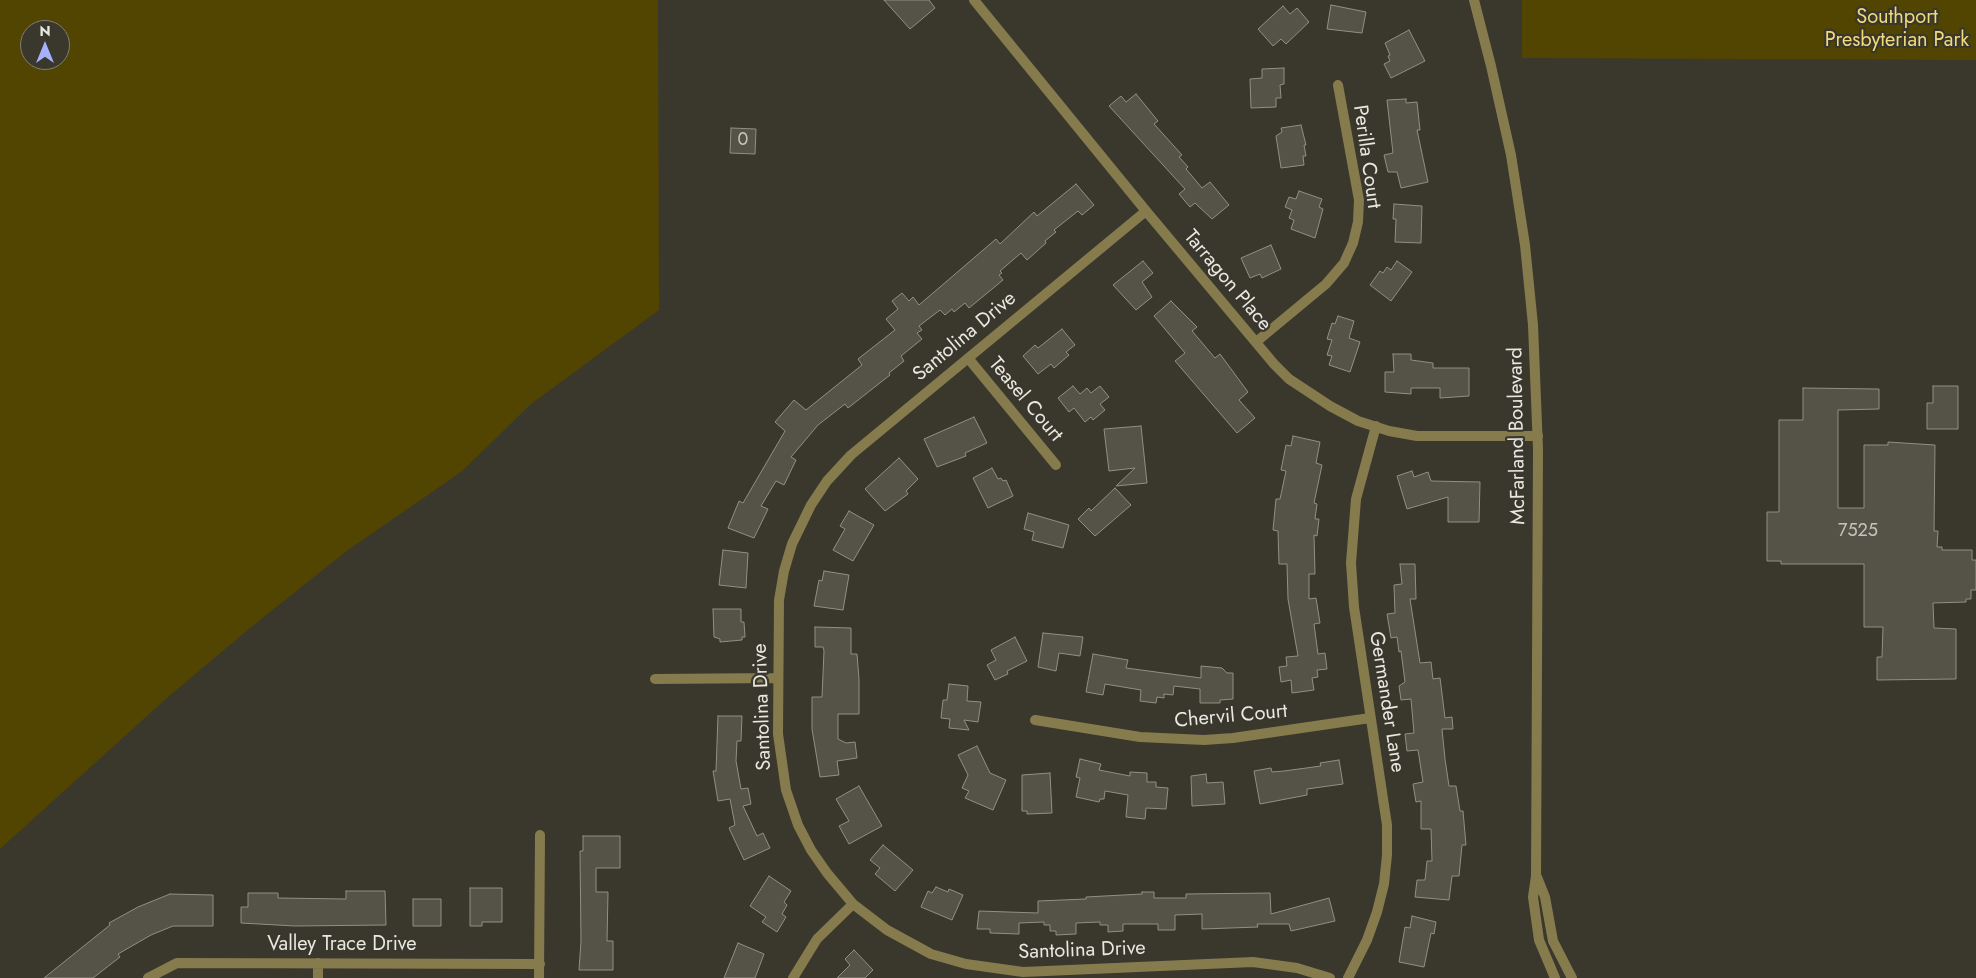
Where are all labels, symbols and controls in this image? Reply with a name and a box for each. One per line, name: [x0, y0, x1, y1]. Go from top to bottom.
park label: Southport Presbyterian Park: [1825, 6, 1969, 53]
north arrow: [20, 20, 70, 70]
text: N: [39, 21, 51, 41]
street label: Perilla Court: [1347, 104, 1385, 210]
house number: 0: [738, 130, 748, 152]
street label: Tarragon Place: [1178, 226, 1276, 336]
street label: Santolina Drive: [909, 287, 1021, 387]
street label: McFarland Boulevard: [1504, 347, 1532, 525]
street label: Teasel Court: [983, 353, 1067, 447]
house number: 7525: [1838, 521, 1878, 543]
street label: Germander Lane: [1363, 630, 1409, 774]
street label: Santolina Drive: [749, 643, 777, 771]
street label: Chervil Court: [1173, 700, 1289, 734]
street label: Valley Trace Drive: [267, 933, 417, 957]
street label: Santolina Drive: [1018, 937, 1146, 965]

